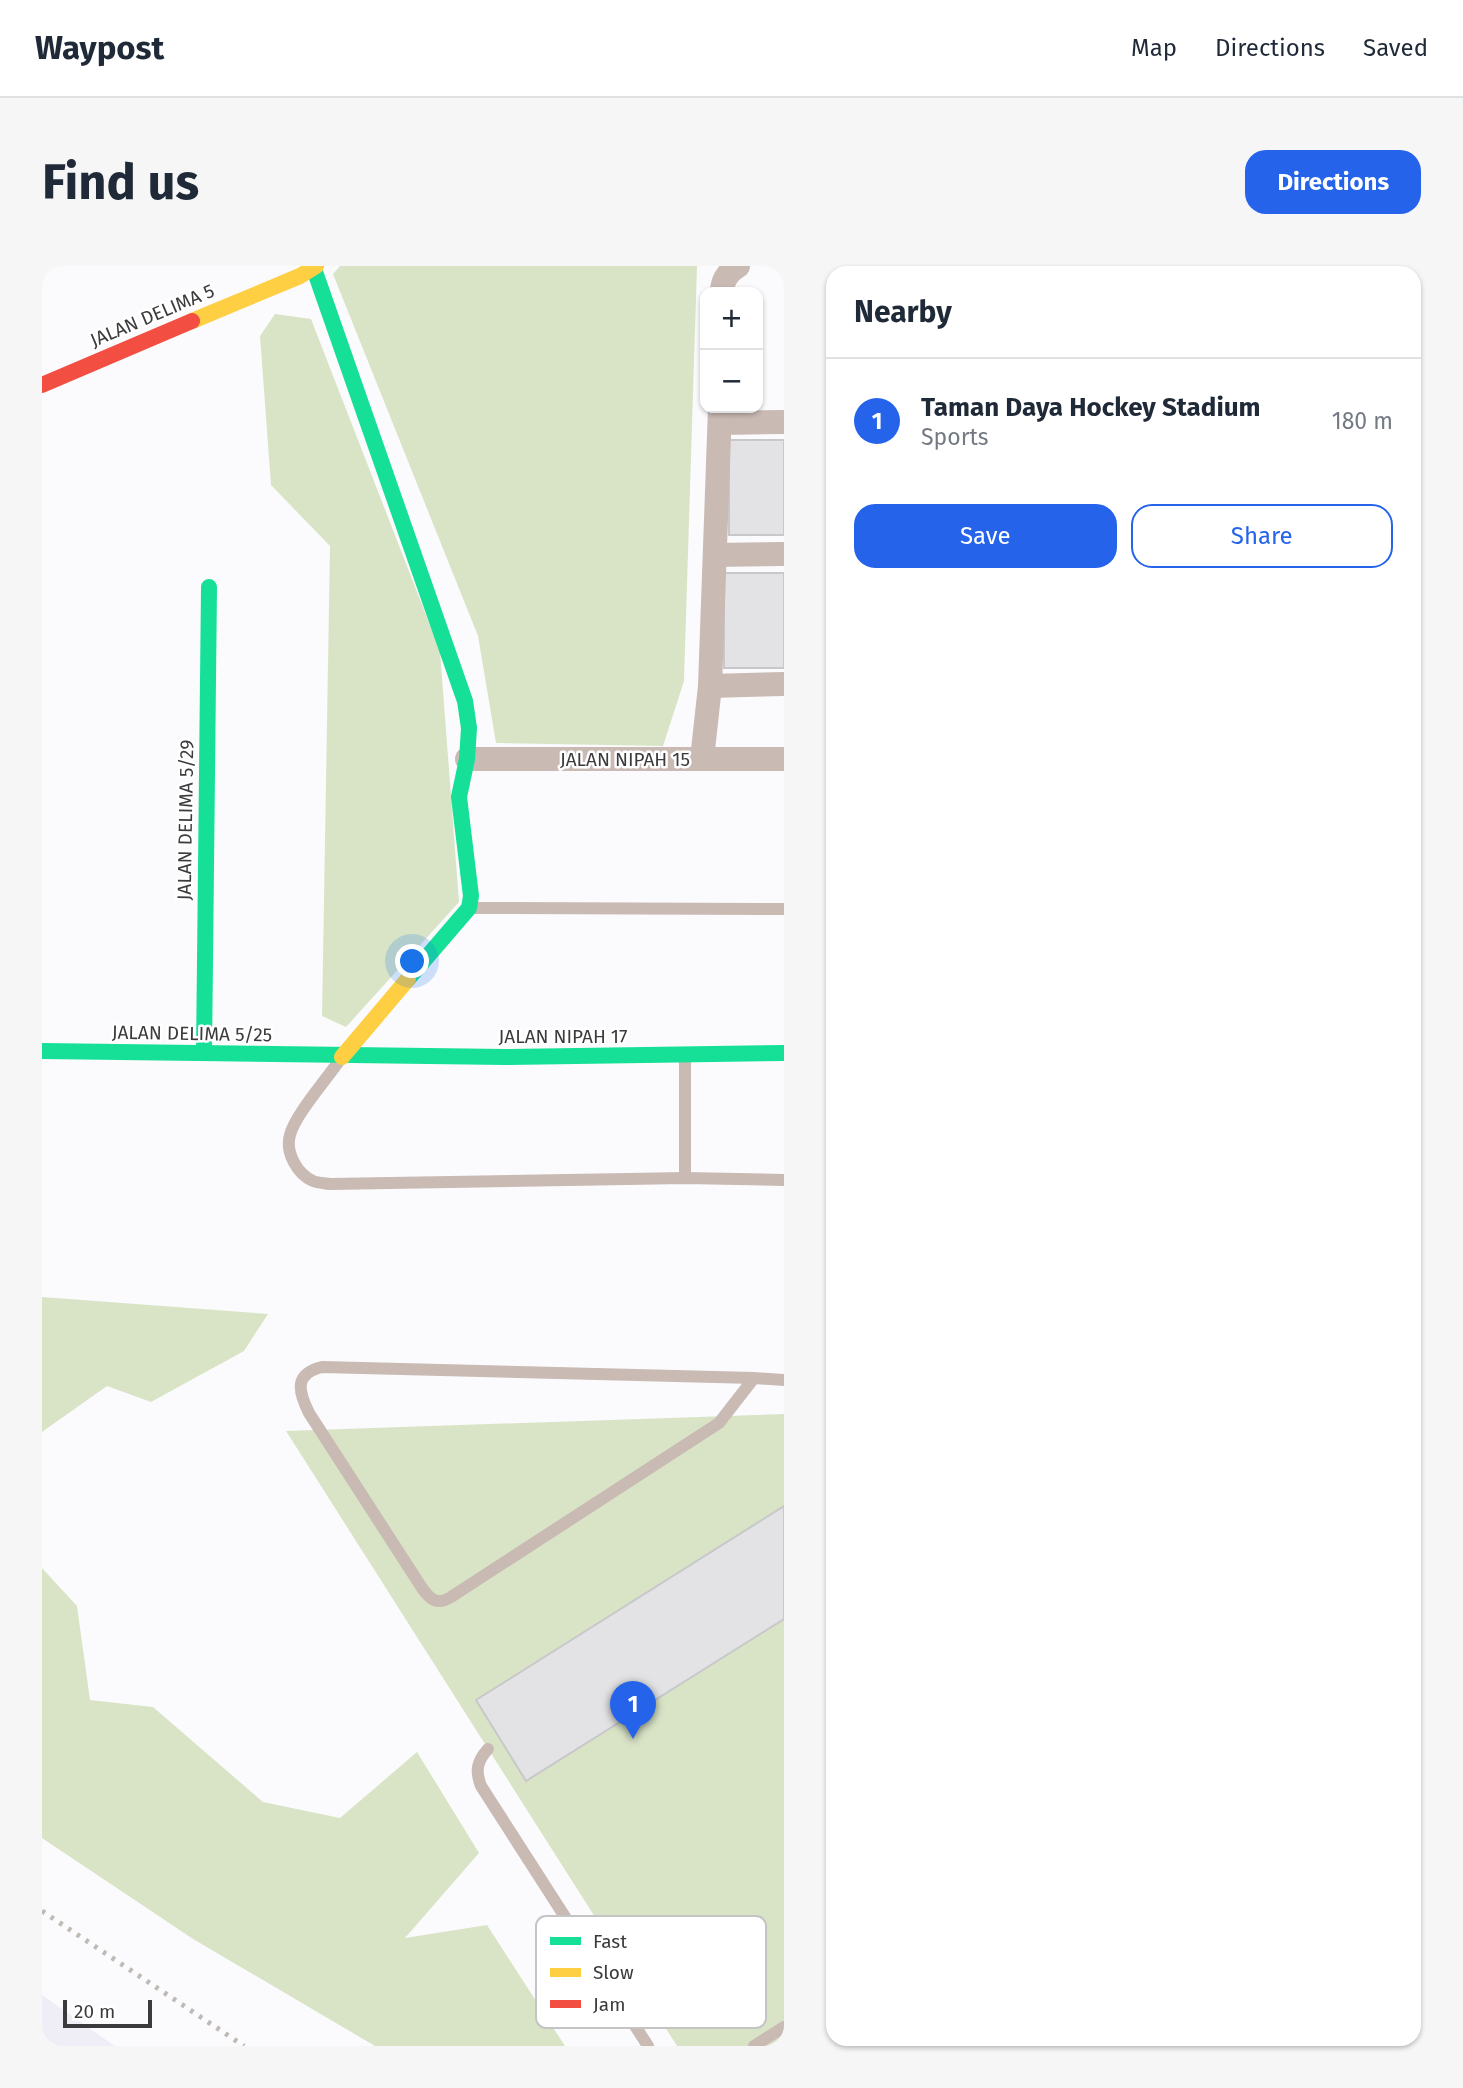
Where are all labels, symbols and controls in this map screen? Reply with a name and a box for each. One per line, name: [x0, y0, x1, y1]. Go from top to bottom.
text: Waypost: [35, 28, 164, 68]
text: Map: [1131, 34, 1177, 62]
text: Directions: [1215, 34, 1325, 62]
text: Saved: [1363, 34, 1428, 62]
button: Directions: [1245, 150, 1421, 214]
text: Find us: [42, 153, 199, 212]
street label: JALAN DELIMA 5: [87, 279, 218, 352]
map controls: [700, 287, 763, 413]
button: +: [700, 287, 763, 350]
text: Nearby: [854, 294, 952, 330]
button: −: [700, 350, 763, 413]
text: Taman Daya Hockey Stadium: [921, 392, 1261, 423]
text: 1: [872, 407, 882, 435]
text: 180 m: [1332, 407, 1393, 435]
text: Sports: [921, 423, 989, 451]
button: Save: [854, 504, 1117, 568]
button: Share: [1131, 504, 1393, 568]
street label: JALAN DELIMA 5/29: [173, 739, 198, 901]
street label: JALAN NIPAH 15: [560, 748, 690, 771]
your location: [395, 944, 429, 978]
street label: JALAN DELIMA 5/25: [112, 1021, 272, 1046]
street label: JALAN NIPAH 17: [498, 1025, 628, 1048]
pin: 1: [610, 1681, 656, 1739]
legend: [536, 1916, 766, 2028]
text: Fast: [593, 1930, 627, 1953]
text: Slow: [593, 1961, 634, 1984]
text: Jam: [593, 1993, 625, 2016]
scale bar: [63, 1997, 152, 2029]
text: 20 m: [74, 2000, 115, 2023]

